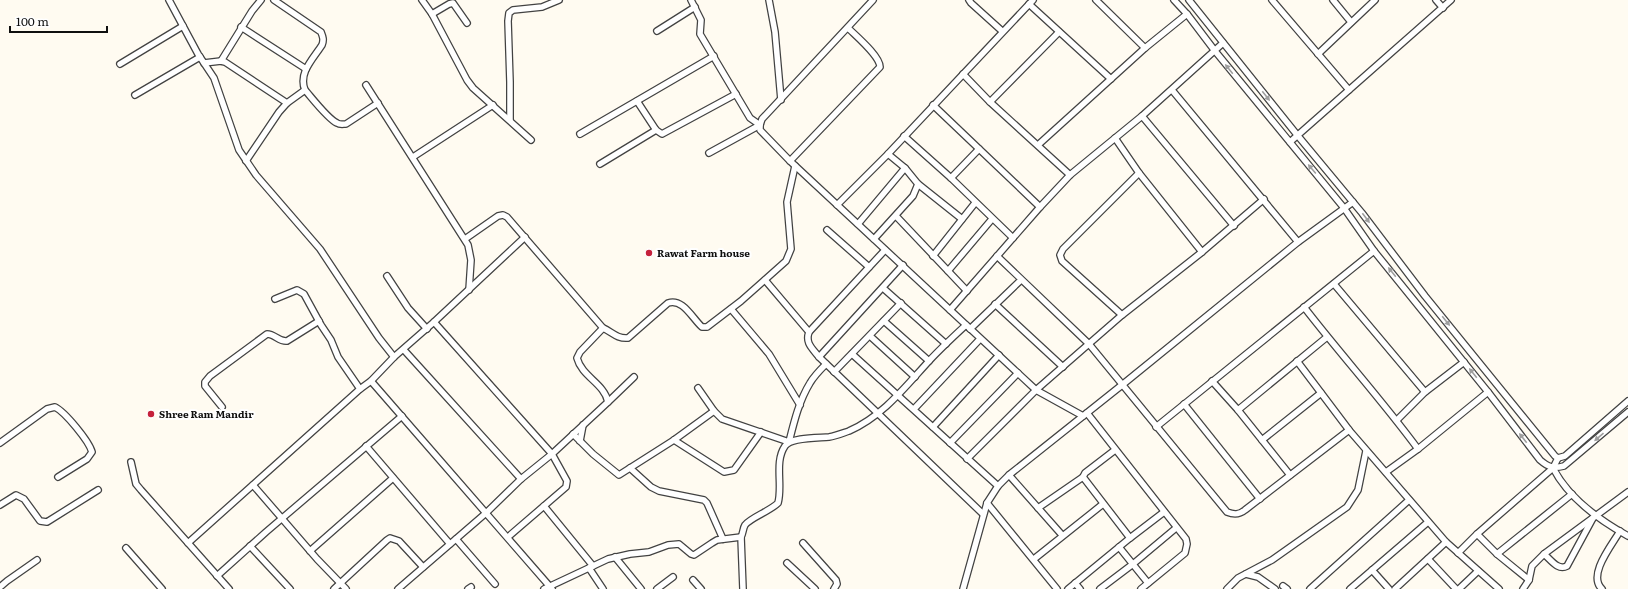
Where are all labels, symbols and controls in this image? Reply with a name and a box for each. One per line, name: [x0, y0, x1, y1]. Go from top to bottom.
scale bar: [10, 8, 107, 34]
text: 100 m: [16, 12, 49, 30]
one-way arrow: [1225, 63, 1234, 74]
one-way arrow: [1262, 90, 1271, 101]
one-way arrow: [1307, 164, 1316, 174]
one-way arrow: [1362, 213, 1371, 224]
place label: Rawat Farm house: [657, 245, 750, 260]
marker: Rawat Farm house: [644, 248, 654, 258]
one-way arrow: [1387, 266, 1396, 277]
one-way arrow: [1441, 316, 1450, 326]
one-way arrow: [1469, 367, 1477, 378]
place label: Shree Ram Mandir: [159, 406, 254, 421]
marker: Shree Ram Mandir: [146, 409, 156, 419]
one-way arrow: [1518, 432, 1527, 443]
one-way arrow: [1593, 433, 1604, 442]

